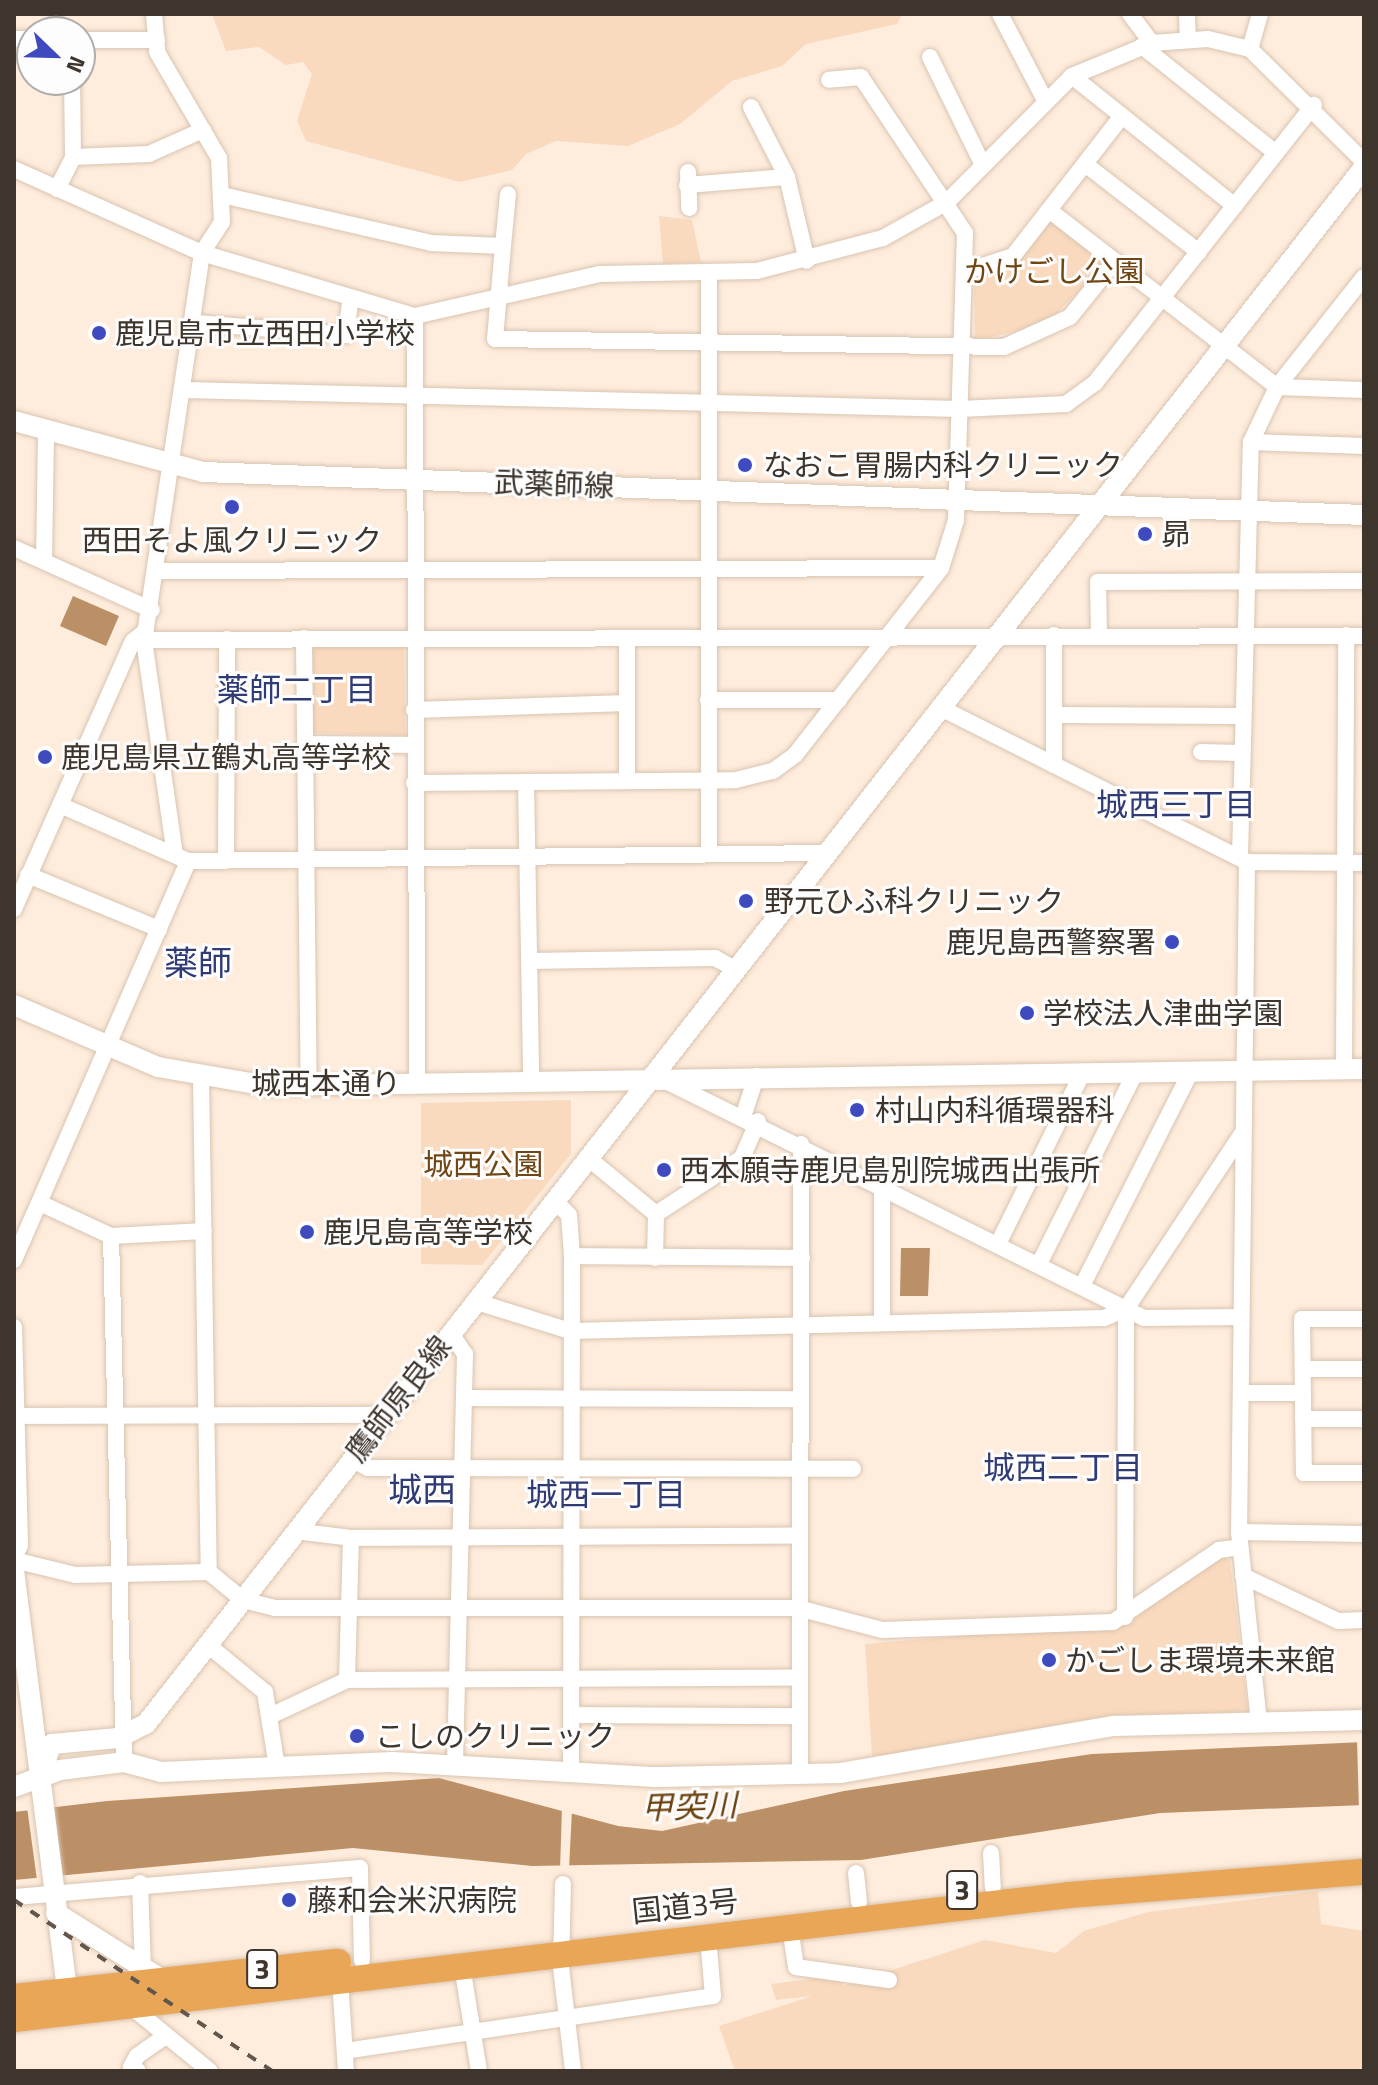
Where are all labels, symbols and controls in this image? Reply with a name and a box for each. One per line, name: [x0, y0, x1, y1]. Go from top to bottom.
north arrow: [16, 16, 96, 96]
text: N: [58, 51, 95, 78]
park label: かけごし公園: [964, 253, 1144, 289]
place label: 鹿児島市立西田小学校: [115, 315, 415, 351]
marker: 鹿児島市立西田小学校: [90, 324, 108, 342]
place label: なおこ胃腸内科クリニック: [763, 447, 1123, 483]
marker: なおこ胃腸内科クリニック: [734, 454, 756, 476]
street label: 武薬師線: [493, 464, 615, 504]
marker: 西田そよ風クリニック: [221, 496, 243, 518]
place label: 昴: [1161, 516, 1191, 552]
place label: 西田そよ風クリニック: [82, 522, 382, 558]
marker: 昴: [1136, 525, 1154, 543]
district label: 薬師二丁目: [217, 670, 377, 708]
place label: 鹿児島県立鶴丸高等学校: [61, 739, 391, 775]
marker: 鹿児島県立鶴丸高等学校: [36, 748, 54, 766]
district label: 城西三丁目: [1096, 785, 1256, 823]
place label: 野元ひふ科クリニック: [764, 883, 1064, 919]
marker: 野元ひふ科クリニック: [735, 890, 757, 912]
place label: 鹿児島西警察署: [946, 924, 1156, 960]
marker: 鹿児島西警察署: [1163, 933, 1181, 951]
district label: 薬師: [164, 943, 232, 983]
place label: 学校法人津曲学園: [1043, 995, 1283, 1031]
marker: 学校法人津曲学園: [1018, 1004, 1036, 1022]
street label: 城西本通り: [251, 1065, 401, 1101]
place label: 村山内科循環器科: [875, 1092, 1115, 1128]
marker: 村山内科循環器科: [846, 1099, 868, 1121]
park label: 城西公園: [423, 1146, 543, 1182]
place label: 西本願寺鹿児島別院城西出張所: [680, 1152, 1100, 1188]
marker: 西本願寺鹿児島別院城西出張所: [655, 1161, 673, 1179]
place label: 鹿児島高等学校: [323, 1214, 533, 1250]
marker: 鹿児島高等学校: [298, 1223, 316, 1241]
street label: 鷹師原良線: [338, 1329, 458, 1469]
district label: 城西二丁目: [983, 1448, 1143, 1486]
district label: 城西: [388, 1470, 456, 1510]
district label: 城西一丁目: [526, 1475, 686, 1513]
place label: かごしま環境未来館: [1065, 1642, 1335, 1678]
marker: かごしま環境未来館: [1040, 1651, 1058, 1669]
place label: こしのクリニック: [375, 1718, 615, 1754]
marker: こしのクリニック: [346, 1725, 368, 1747]
water label: 甲突川: [640, 1785, 738, 1827]
road number: 3: [946, 1866, 978, 1914]
place label: 藤和会米沢病院: [307, 1882, 517, 1918]
street label: 国道3号: [630, 1883, 740, 1929]
marker: 藤和会米沢病院: [278, 1889, 300, 1911]
road number: 3: [246, 1945, 278, 1993]

